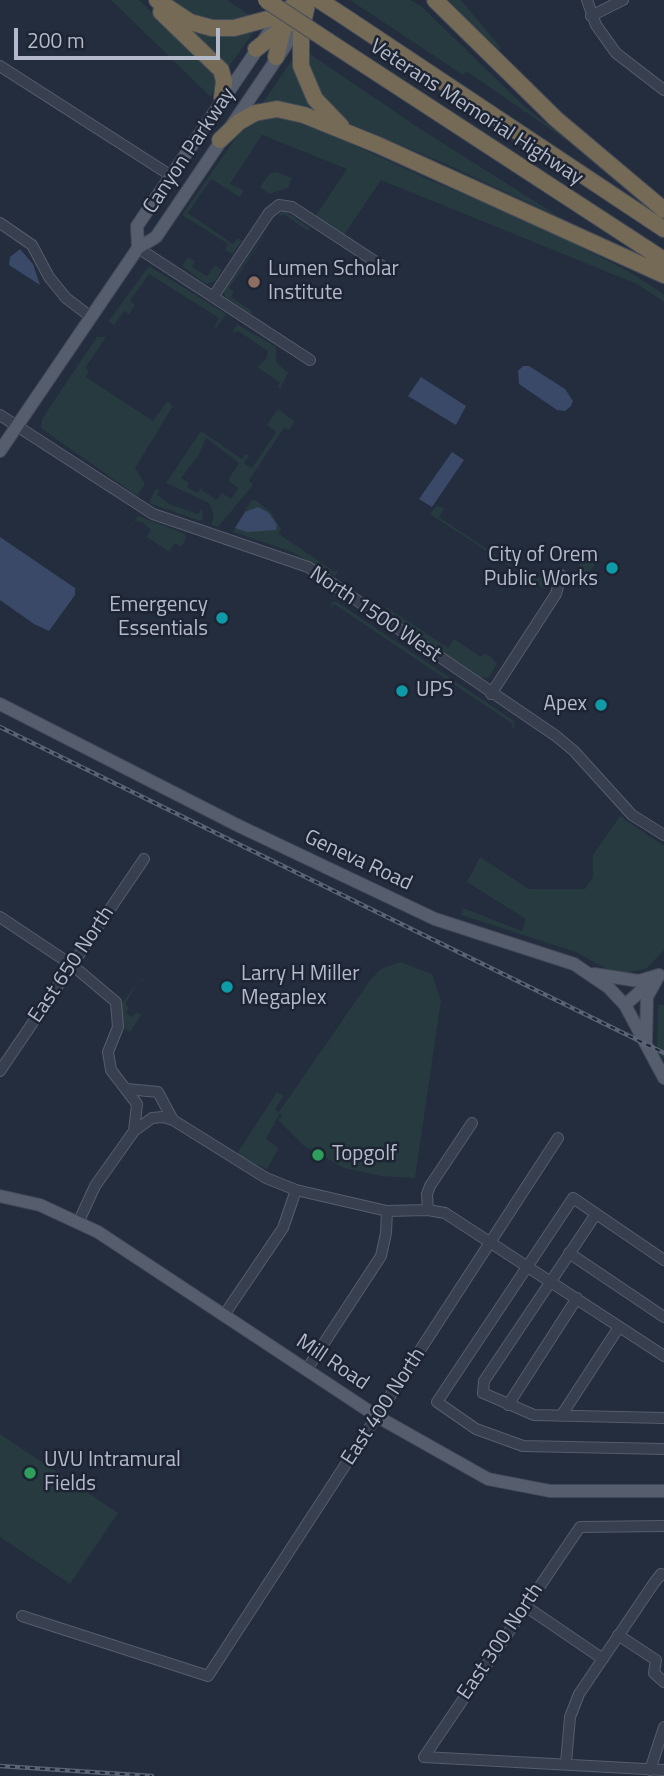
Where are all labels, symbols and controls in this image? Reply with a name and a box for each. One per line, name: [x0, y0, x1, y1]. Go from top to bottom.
scale bar: [18, 14, 224, 58]
text: 200 m: [27, 24, 84, 56]
street label: Veterans Memorial Highway: [365, 35, 587, 191]
street label: Canyon Parkway: [139, 83, 241, 219]
place label: Lumen Scholar Institute: [268, 257, 399, 307]
marker: Lumen Scholar Institute: [246, 274, 262, 290]
place label: City of Orem Public Works: [484, 543, 598, 593]
marker: City of Orem Public Works: [604, 560, 620, 576]
street label: North 1500 West: [304, 562, 446, 668]
place label: Emergency Essentials: [109, 593, 208, 643]
marker: Emergency Essentials: [214, 610, 230, 626]
place label: UPS: [416, 678, 453, 704]
marker: UPS: [394, 683, 410, 699]
place label: Apex: [543, 692, 587, 718]
marker: Apex: [593, 697, 609, 713]
street label: Geneva Road: [300, 825, 416, 897]
street label: East 650 North: [24, 902, 120, 1028]
place label: Larry H Miller Megaplex: [241, 962, 359, 1012]
marker: Larry H Miller Megaplex: [219, 979, 235, 995]
place label: Topgolf: [332, 1142, 397, 1168]
marker: Topgolf: [310, 1147, 326, 1163]
street label: Mill Road: [291, 1330, 373, 1396]
street label: East 400 North: [337, 1344, 431, 1470]
place label: UVU Intramural Fields: [44, 1448, 181, 1498]
marker: UVU Intramural Fields: [22, 1465, 38, 1481]
street label: East 300 North: [453, 1579, 549, 1705]

